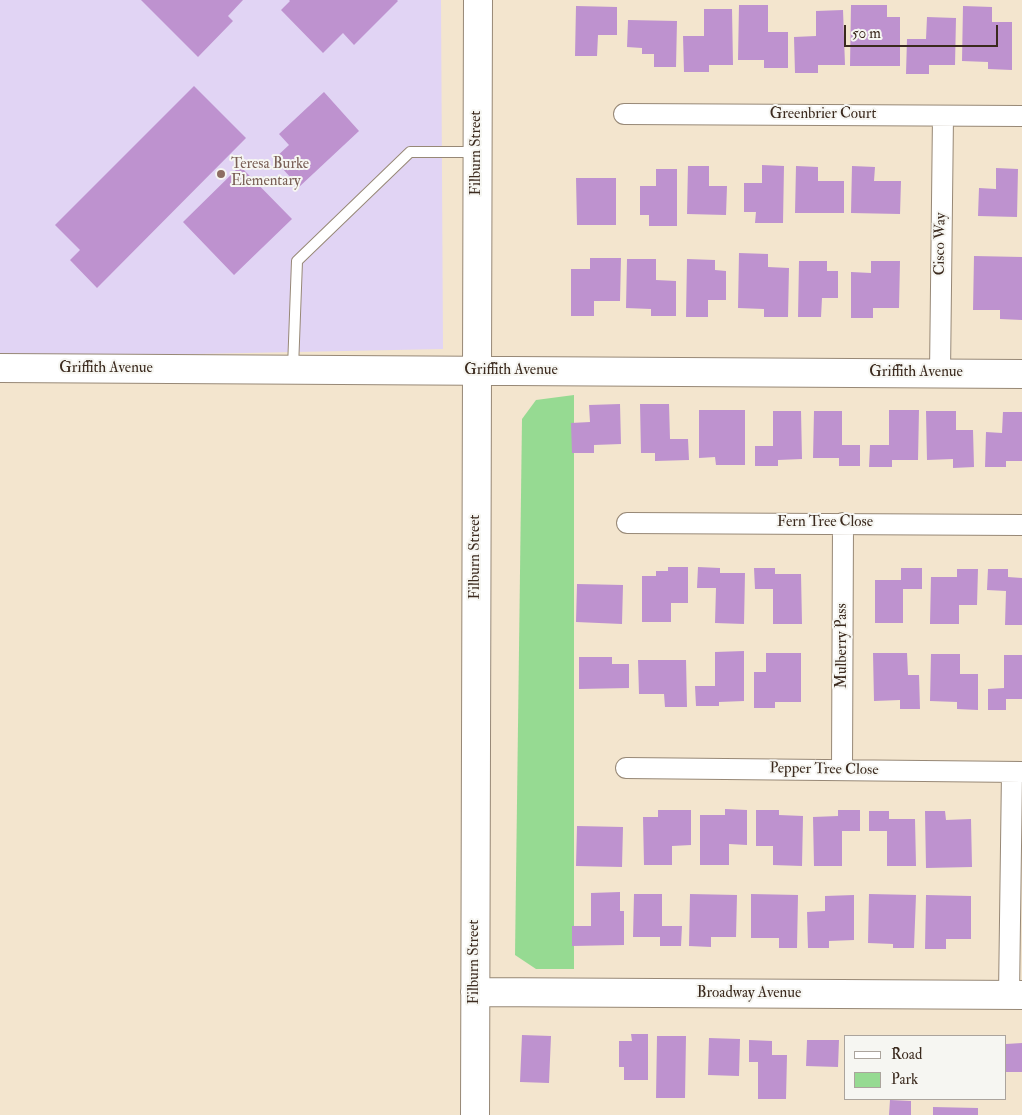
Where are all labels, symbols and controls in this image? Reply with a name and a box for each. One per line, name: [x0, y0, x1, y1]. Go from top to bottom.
scale bar: [847, 15, 1001, 47]
text: 50 m: [852, 24, 881, 43]
street label: Greenbrier Court: [770, 106, 876, 124]
street label: Filburn Street: [468, 111, 486, 195]
place label: Teresa Burke Elementary: [231, 156, 309, 191]
marker: Teresa Burke Elementary: [215, 168, 227, 180]
street label: Cisco Way: [931, 212, 951, 276]
street label: Griffith Avenue: [59, 360, 153, 378]
street label: Griffith Avenue: [464, 362, 558, 380]
street label: Griffith Avenue: [869, 364, 963, 382]
street label: Fern Tree Close: [777, 514, 873, 532]
street label: Filburn Street: [467, 515, 485, 599]
street label: Mulberry Pass: [834, 603, 852, 689]
street label: Pepper Tree Close: [769, 760, 879, 780]
street label: Filburn Street: [466, 920, 484, 1004]
street label: Broadway Avenue: [697, 985, 801, 1003]
legend: [844, 1035, 1007, 1100]
text: Road: [891, 1045, 922, 1064]
text: Park: [891, 1070, 918, 1089]

